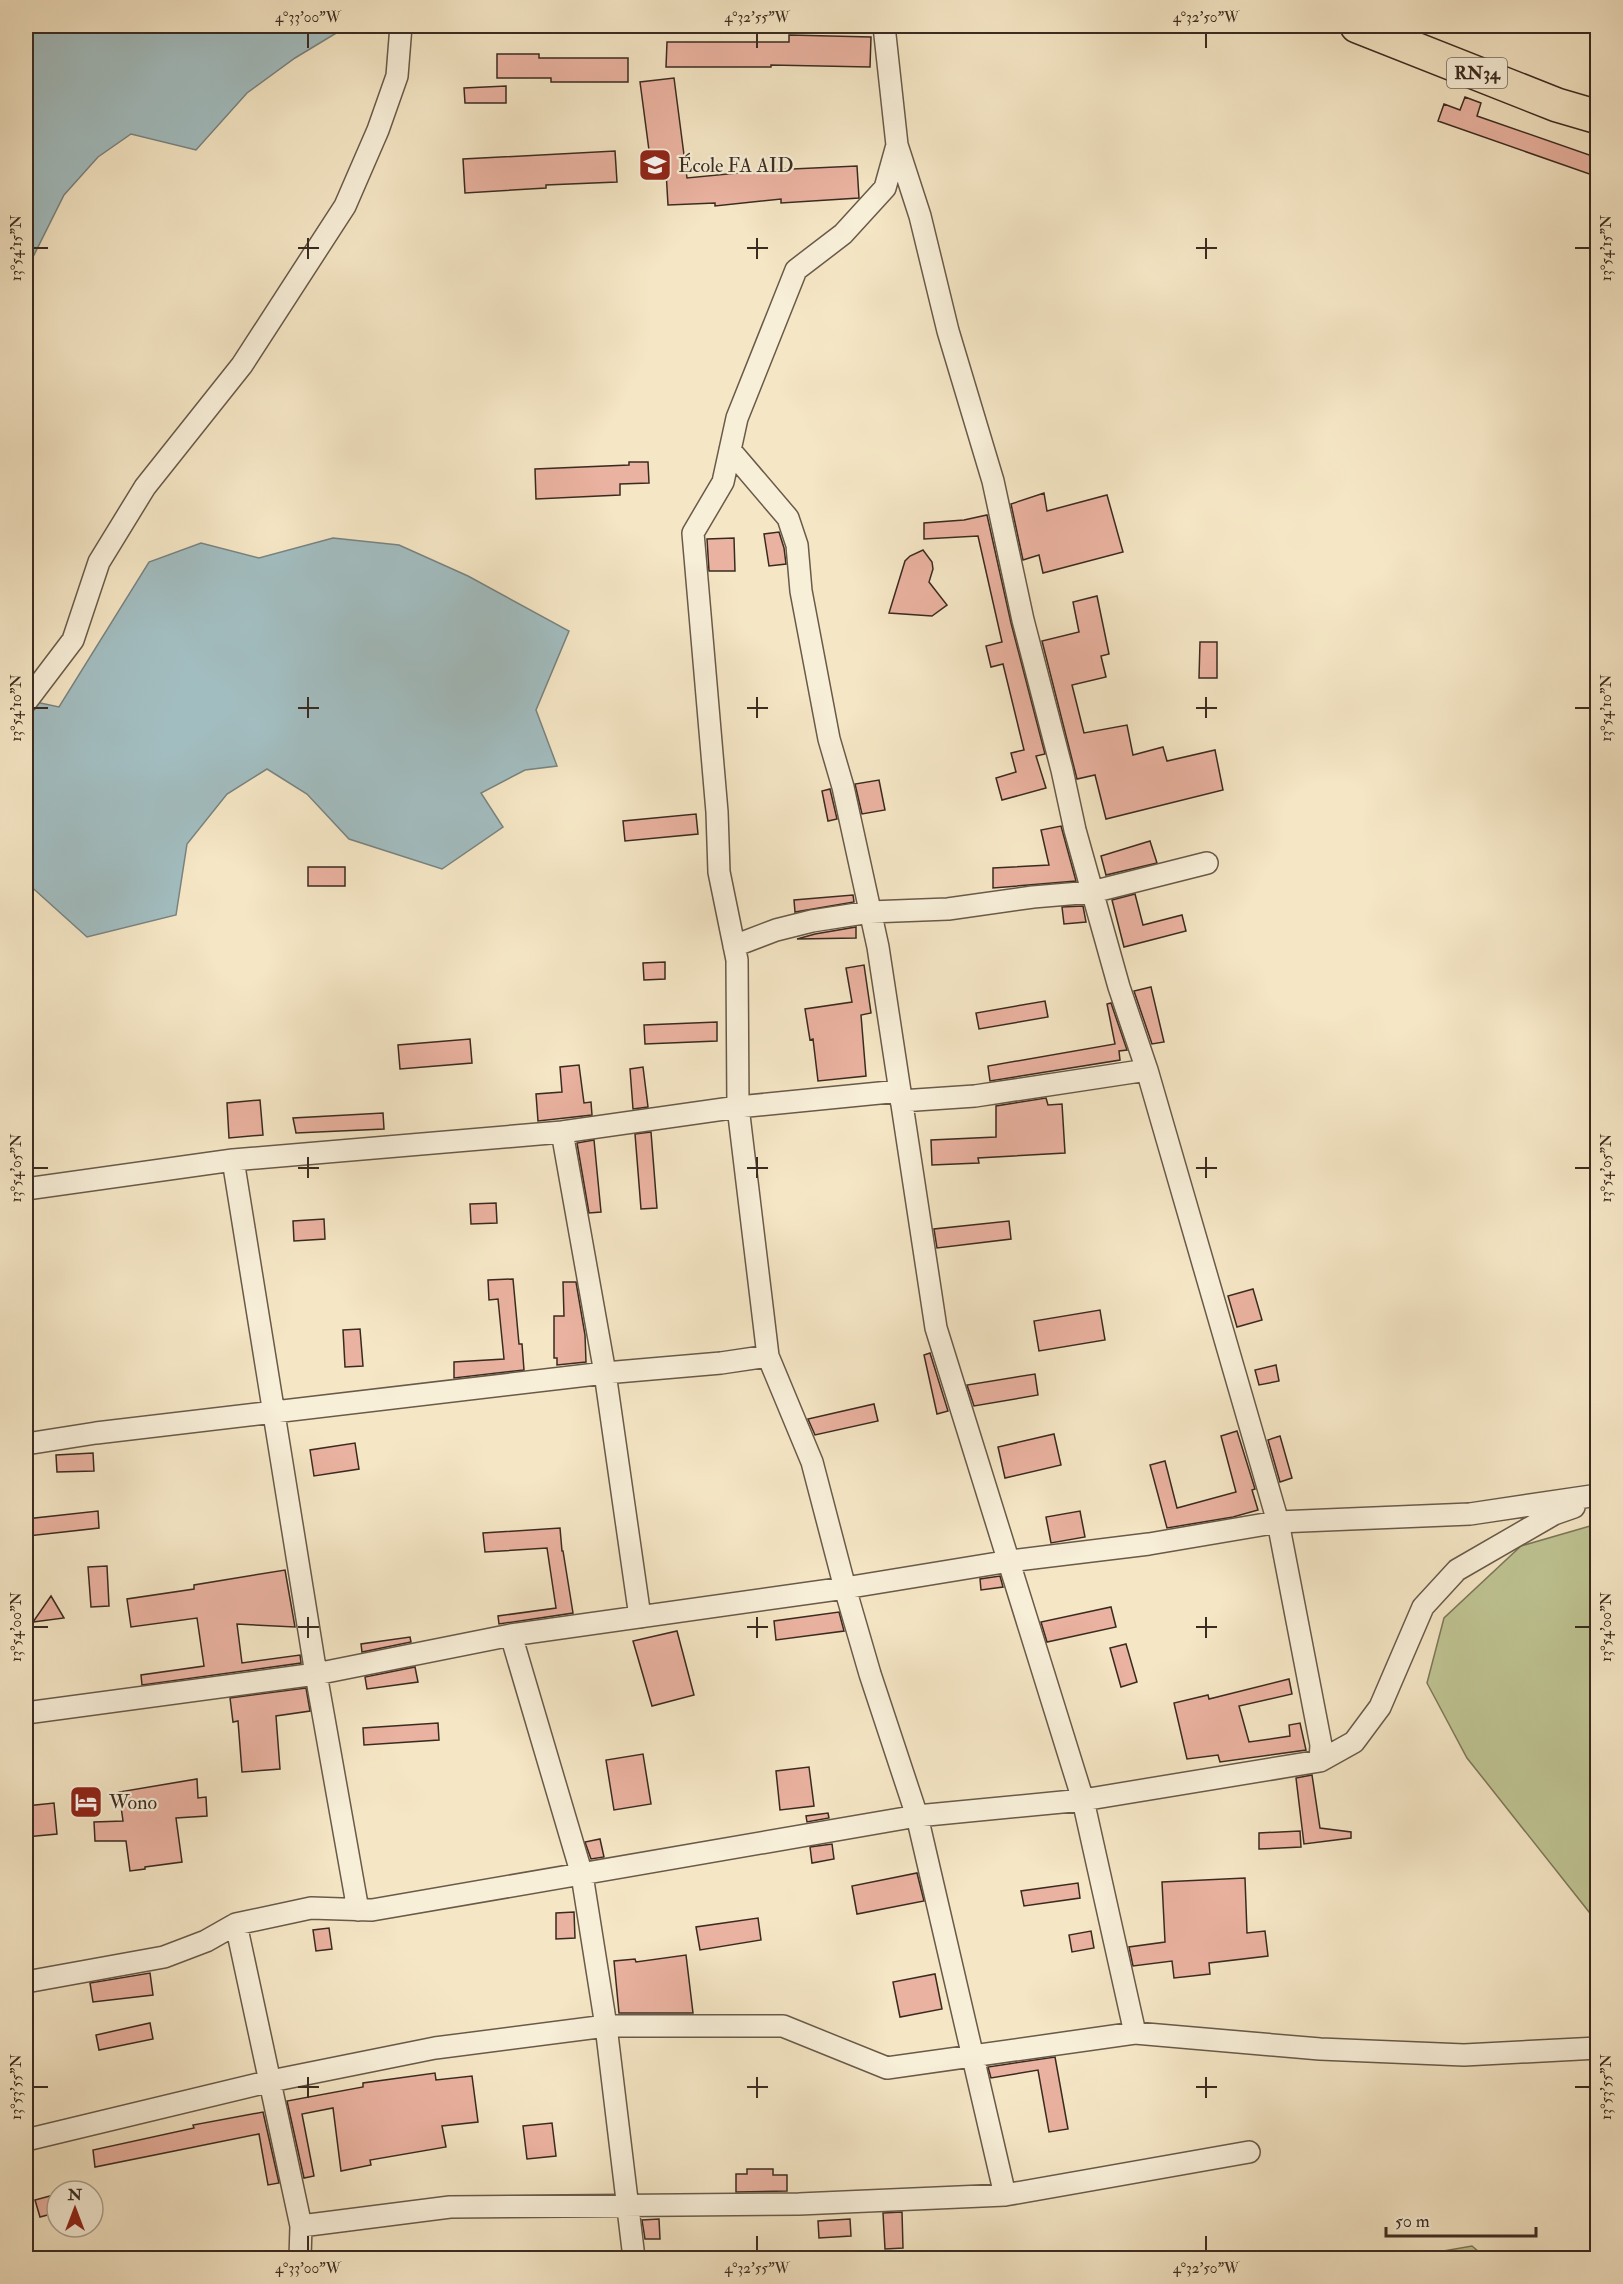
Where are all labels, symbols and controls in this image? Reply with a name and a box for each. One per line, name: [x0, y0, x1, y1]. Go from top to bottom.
text: 4°33'00"W: [275, 8, 342, 27]
text: 4°32'55"W: [724, 8, 791, 27]
text: 4°32'50"W: [1173, 8, 1240, 27]
road number: RN34: [1447, 58, 1507, 88]
school or university icon: École FA AID: [637, 147, 673, 183]
place label: École FA AID: [678, 152, 793, 178]
text: 13°54'15"N: [7, 214, 26, 281]
text: 13°54'15"N: [1597, 214, 1616, 281]
text: 13°54'10"N: [7, 674, 26, 742]
text: 13°54'10"N: [1597, 674, 1616, 742]
text: 13°54'05"N: [7, 1133, 26, 1202]
text: 13°54'05"N: [1597, 1133, 1616, 1202]
text: 13°54'00"N: [7, 1591, 26, 1662]
text: 13°54'00"N: [1597, 1591, 1616, 1662]
hotel icon: Wono: [68, 1784, 104, 1820]
place label: Wono: [108, 1790, 157, 1815]
text: 13°53'55"N: [7, 2054, 26, 2120]
text: 13°53'55"N: [1597, 2054, 1616, 2120]
north arrow: [45, 2179, 105, 2239]
text: N: [67, 2185, 83, 2205]
scale bar: [1386, 2200, 1536, 2238]
text: 50 m: [1395, 2210, 1430, 2233]
text: 4°33'00"W: [275, 2259, 342, 2278]
text: 4°32'55"W: [724, 2259, 791, 2278]
text: 4°32'50"W: [1173, 2259, 1240, 2278]

